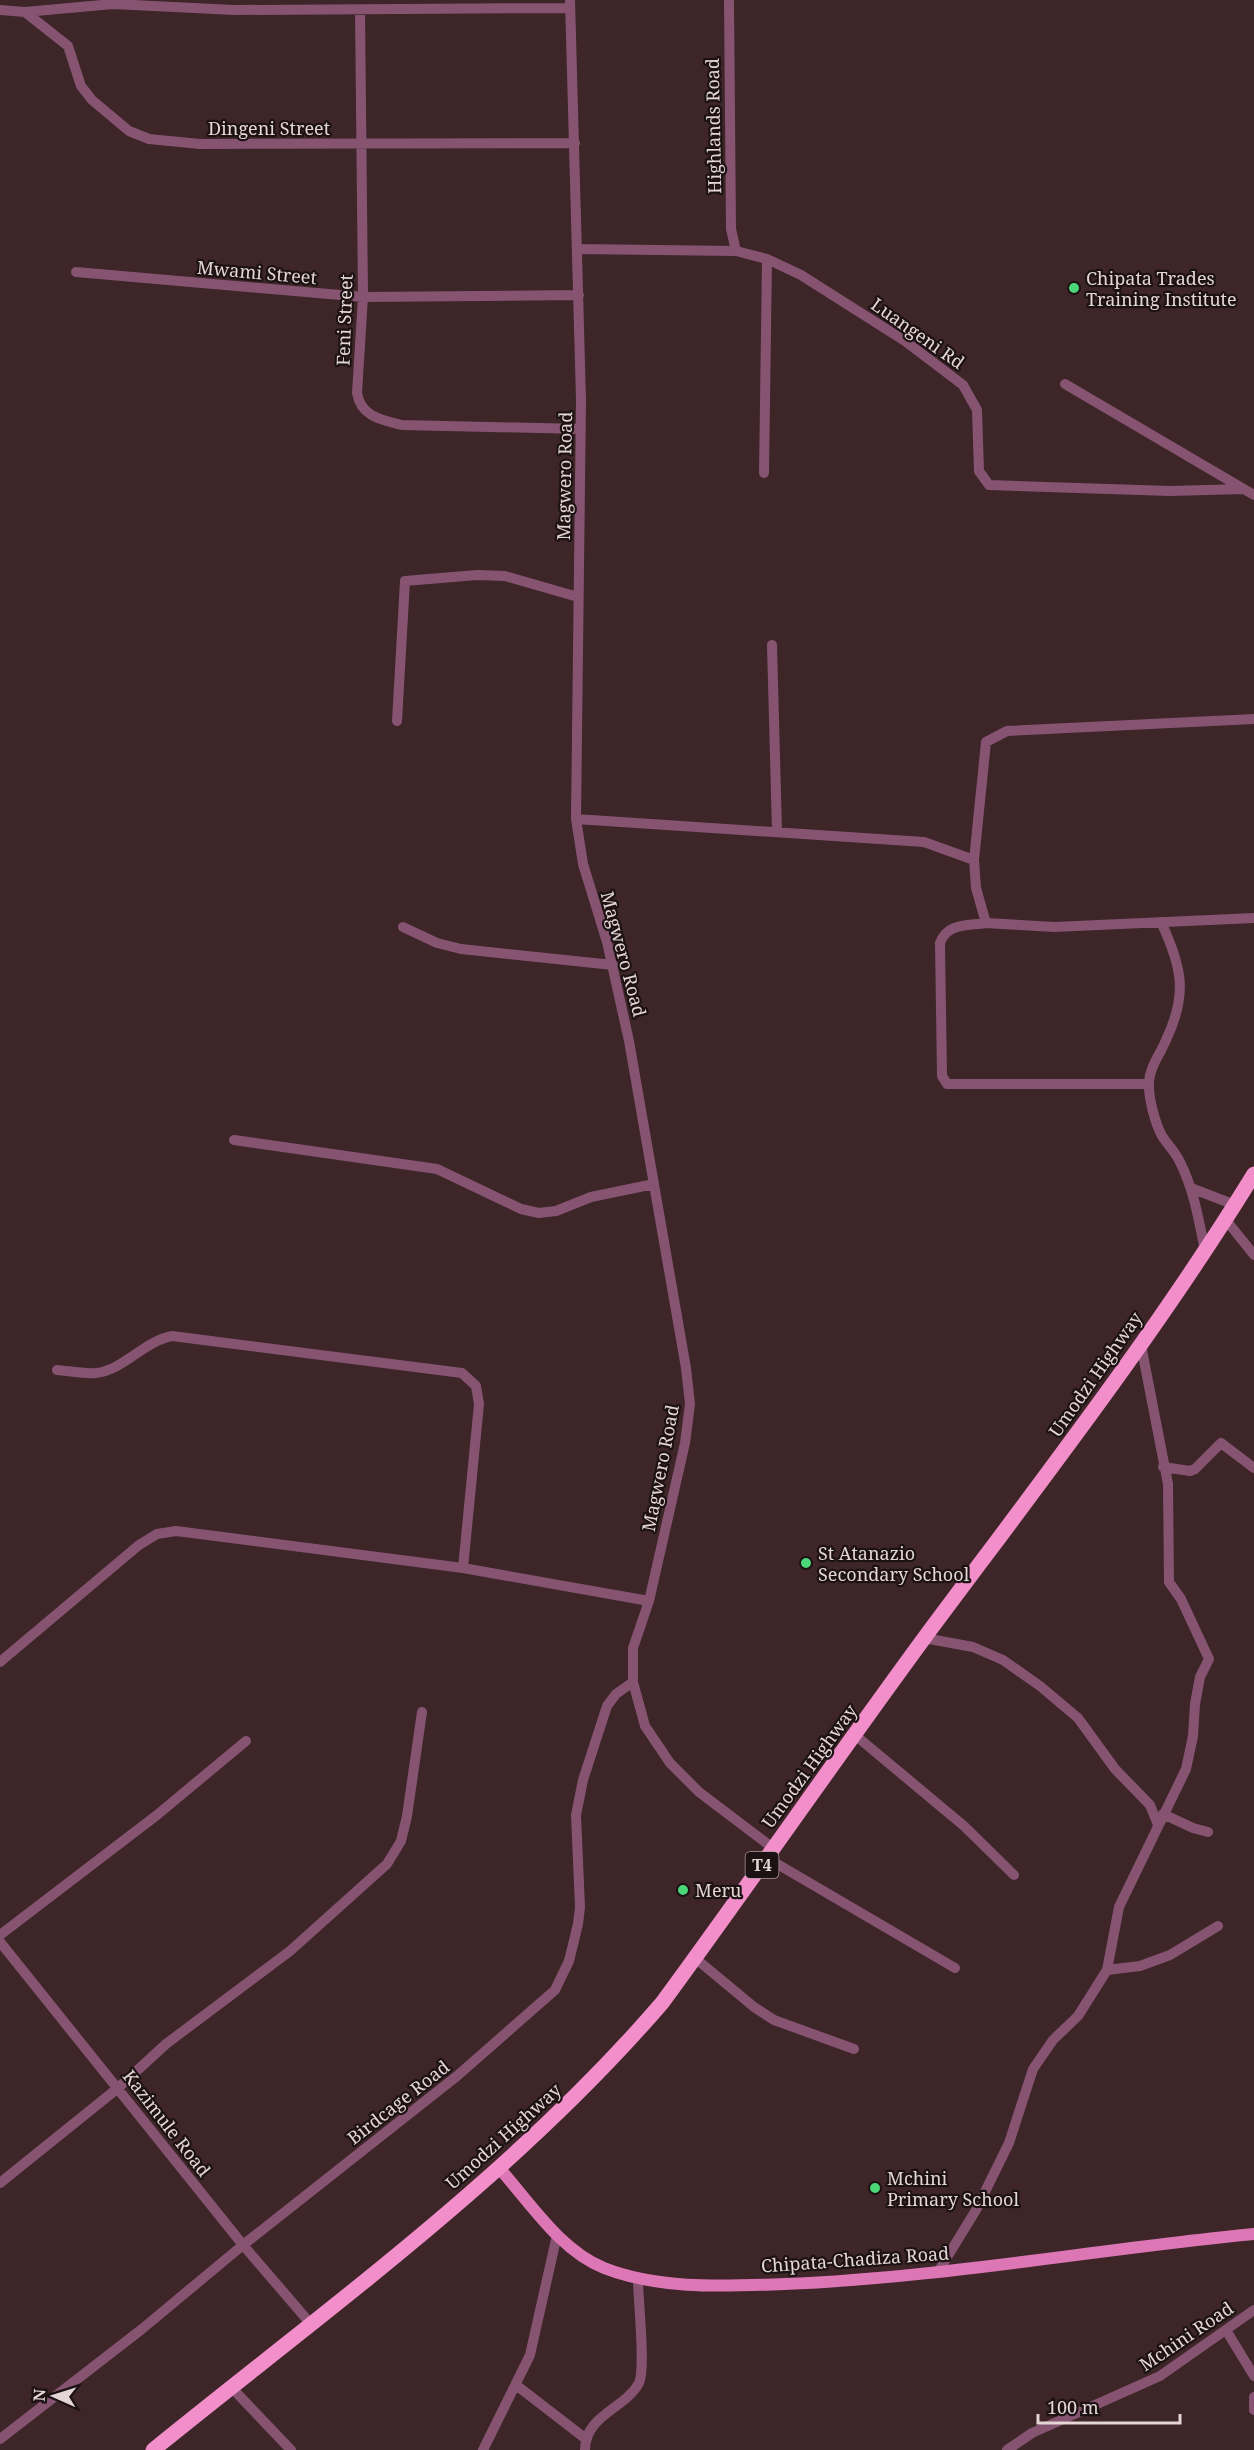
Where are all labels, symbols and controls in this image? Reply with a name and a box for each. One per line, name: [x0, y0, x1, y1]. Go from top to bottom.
street label: Highlands Road: [700, 58, 726, 194]
street label: Dingeni Street: [208, 116, 330, 140]
street label: Mwami Street: [196, 255, 318, 289]
place label: Chipata Trades Training Institute: [1086, 266, 1237, 311]
street label: Feni Street: [330, 274, 358, 366]
marker: Chipata Trades Training Institute: [1067, 281, 1081, 295]
street label: Luangeni Rd: [867, 292, 969, 374]
street label: Magwero Road: [551, 411, 577, 541]
street label: Magwero Road: [596, 889, 652, 1019]
street label: Umodzi Highway: [1043, 1306, 1148, 1441]
street label: Magwero Road: [636, 1403, 684, 1533]
place label: St Atanazio Secondary School: [818, 1541, 970, 1586]
marker: St Atanazio Secondary School: [799, 1556, 813, 1570]
street label: Umodzi Highway: [756, 1699, 863, 1833]
road number: T4: [746, 1852, 778, 1878]
place label: Meru: [695, 1878, 742, 1902]
marker: Meru: [676, 1883, 690, 1897]
street label: Birdcage Road: [342, 2055, 454, 2149]
street label: Kazimule Road: [118, 2065, 216, 2181]
street label: Umodzi Highway: [440, 2077, 566, 2194]
place label: Mchini Primary School: [887, 2166, 1019, 2211]
marker: Mchini Primary School: [868, 2181, 882, 2195]
street label: Chipata-Chadiza Road: [760, 2240, 950, 2278]
street label: Mchini Road: [1134, 2296, 1238, 2376]
north arrow: [24, 2366, 84, 2426]
scale bar: [1038, 2387, 1180, 2425]
text: N: [28, 2388, 50, 2402]
text: 100 m: [1047, 2395, 1099, 2419]

